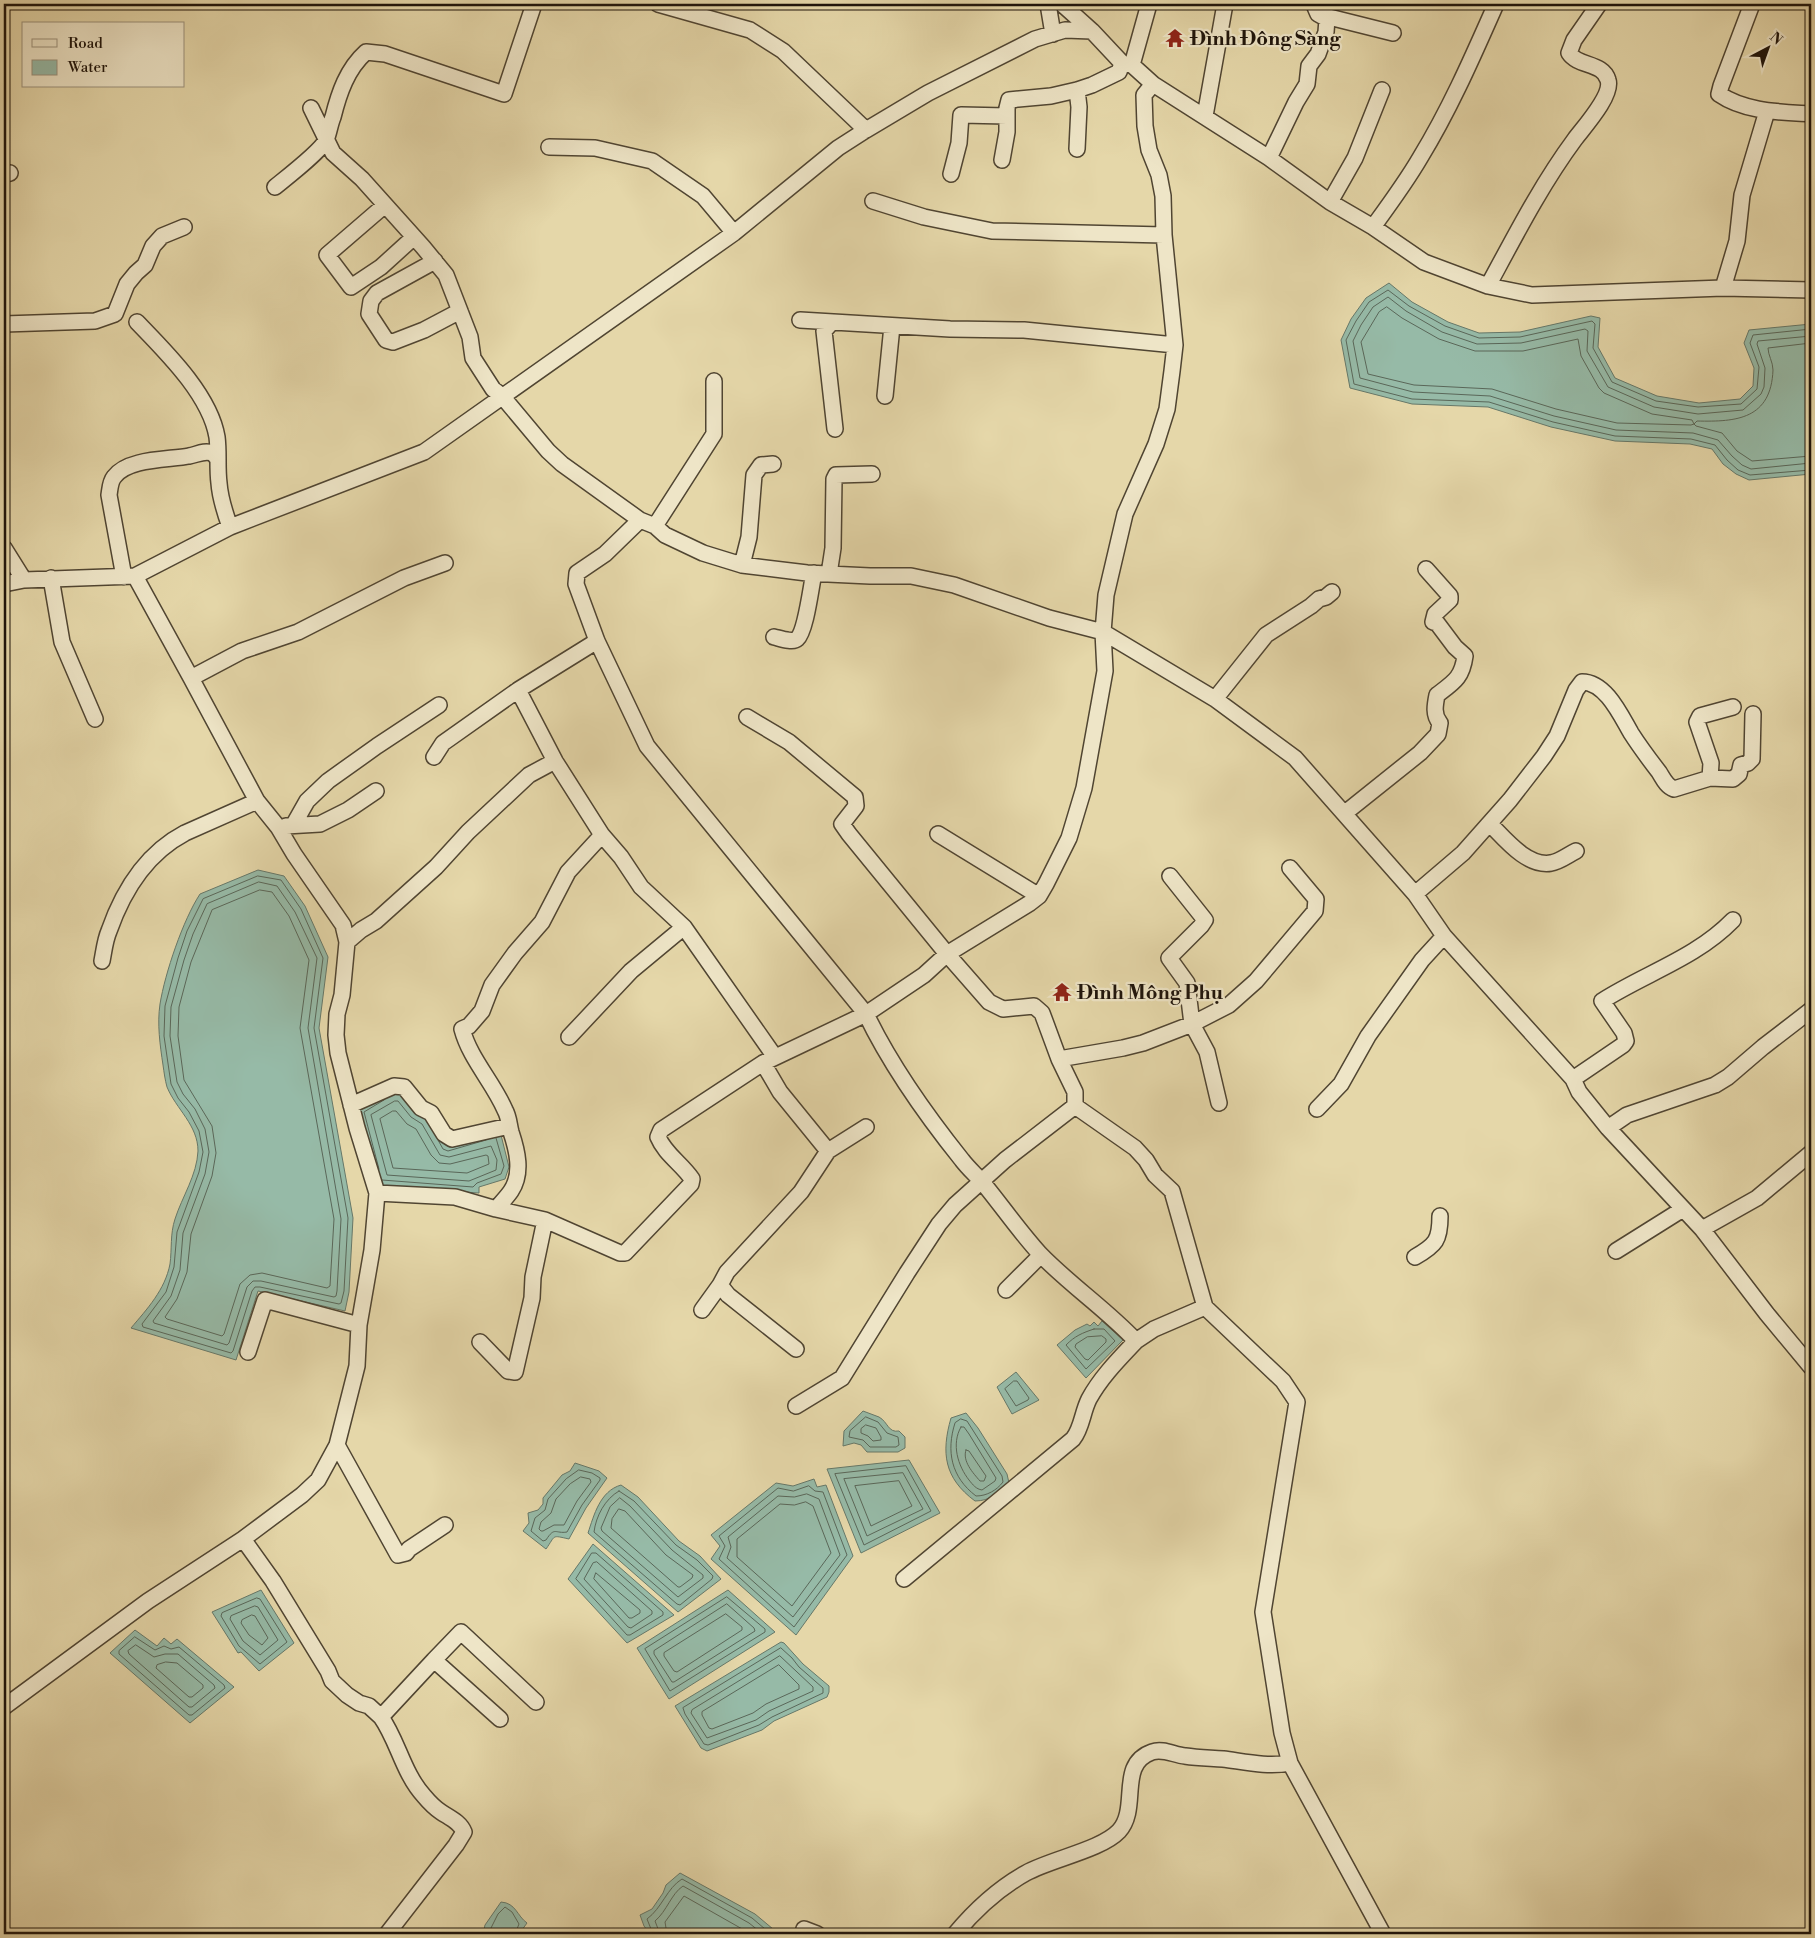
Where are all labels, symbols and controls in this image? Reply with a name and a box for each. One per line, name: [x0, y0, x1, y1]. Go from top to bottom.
legend: [22, 22, 185, 88]
north arrow: [1742, 22, 1792, 72]
temple icon: Đình Đông Sàng: [1164, 27, 1186, 49]
place label: Đình Đông Sàng: [1189, 27, 1341, 52]
text: N: [1766, 29, 1786, 49]
text: Road: [68, 34, 103, 53]
text: Water: [67, 58, 108, 77]
temple icon: Đình Mông Phụ: [1051, 981, 1073, 1003]
place label: Đình Mông Phụ: [1076, 981, 1224, 1006]

